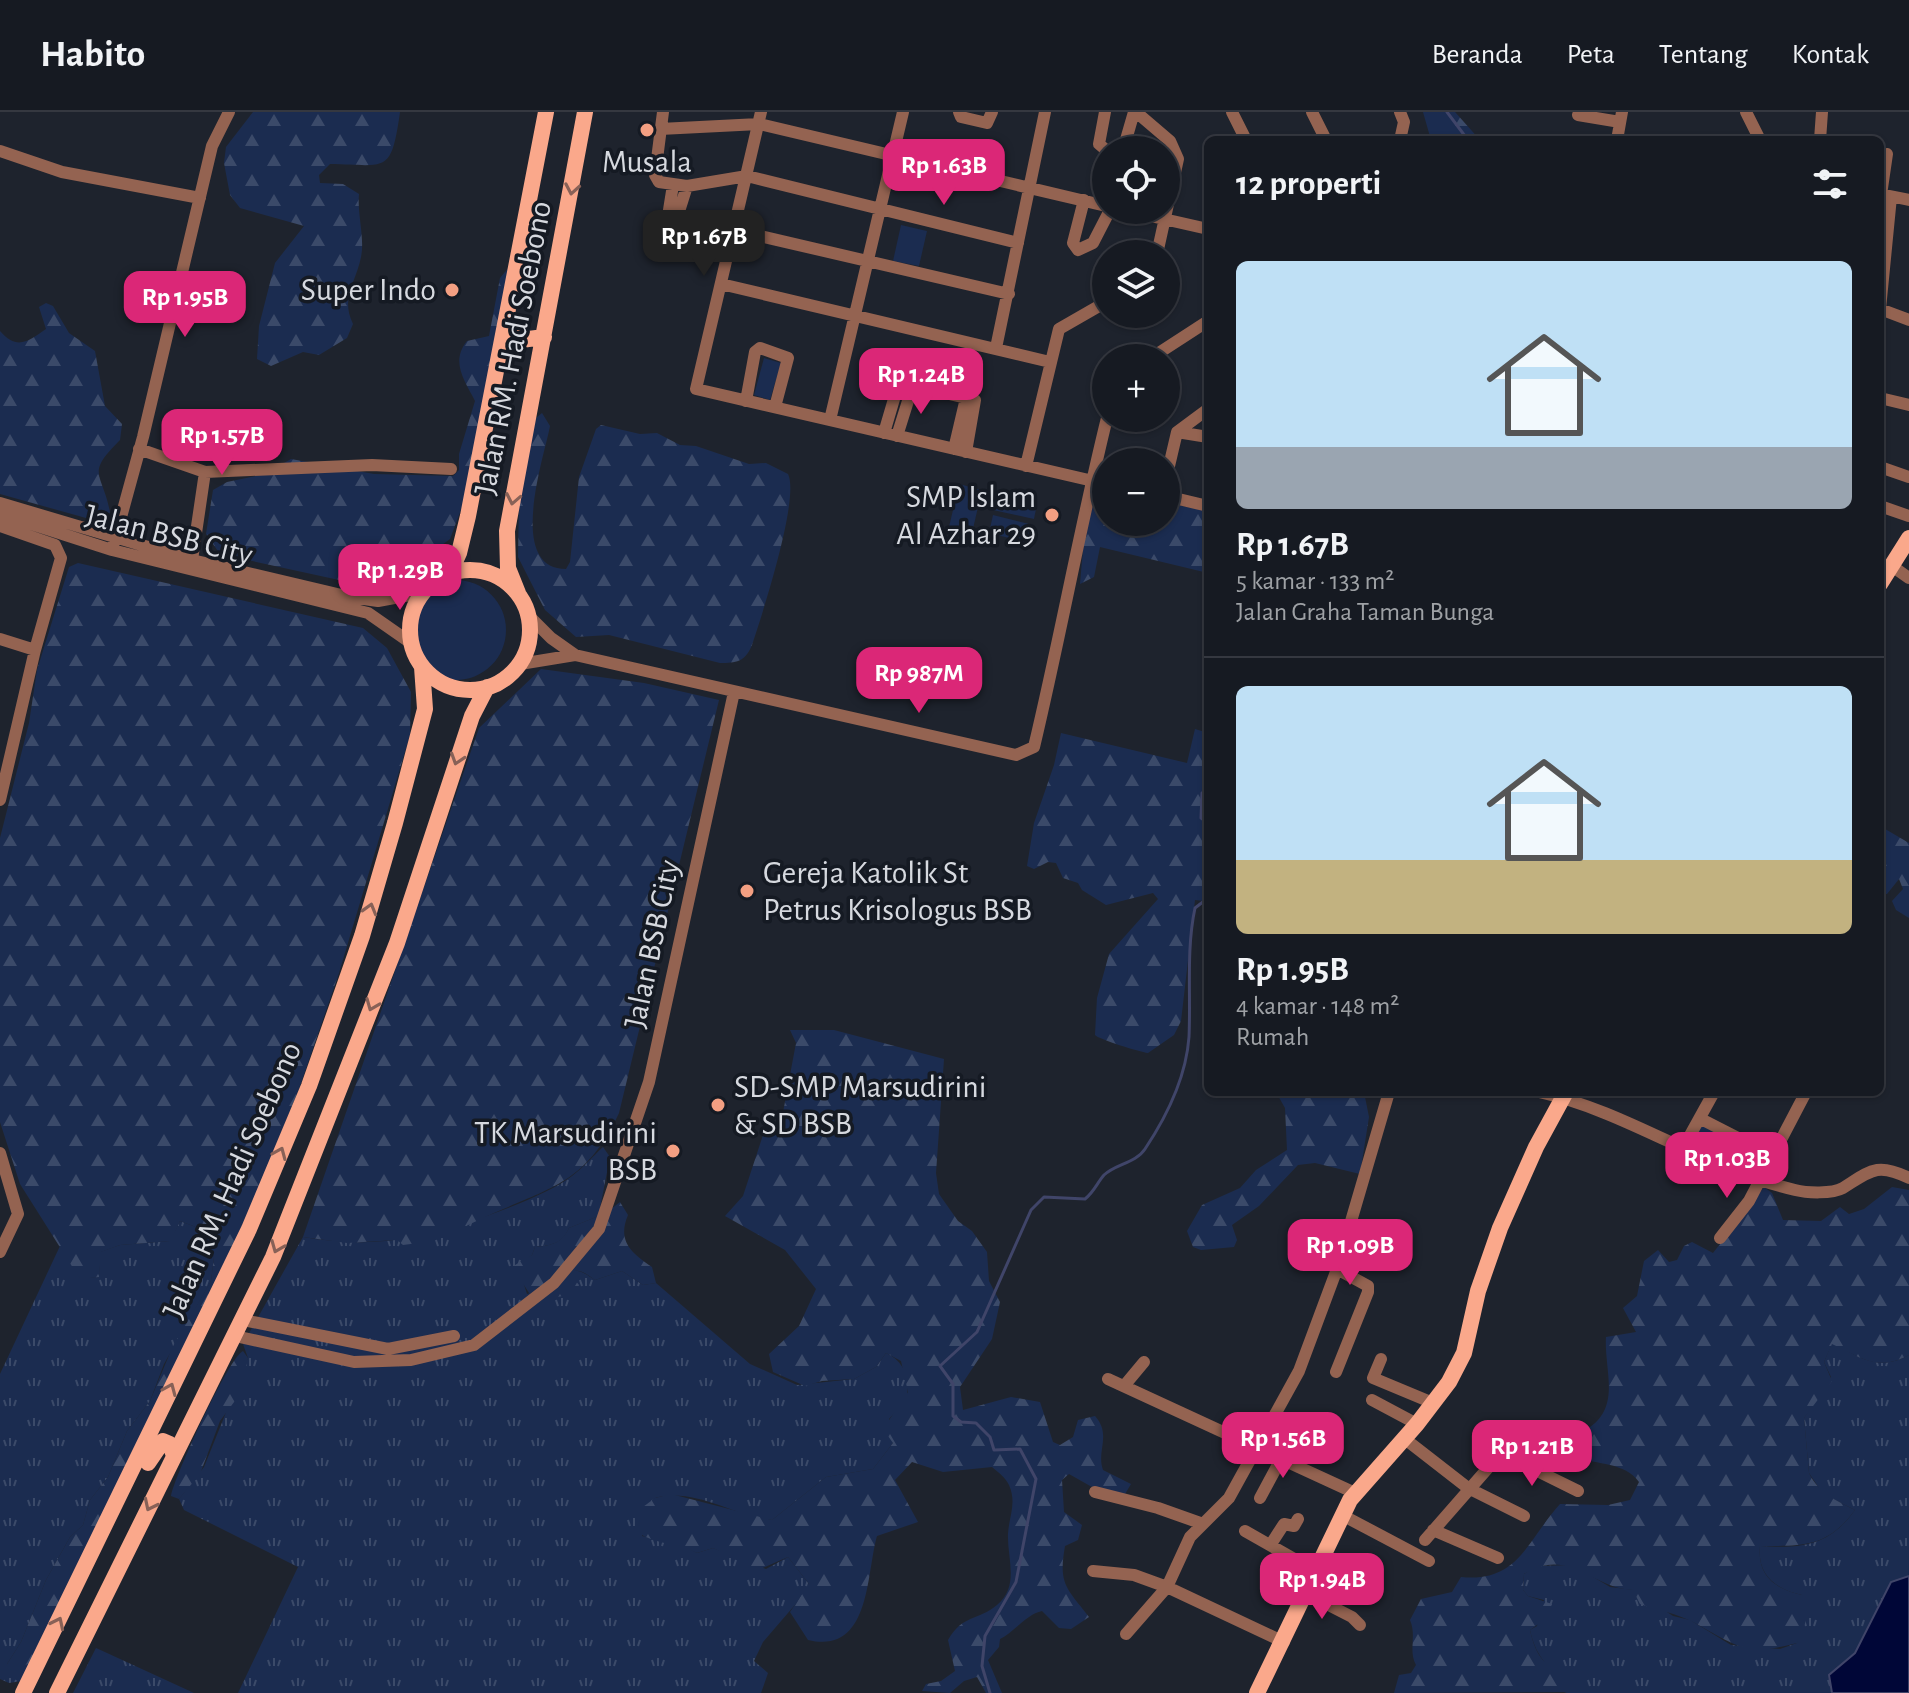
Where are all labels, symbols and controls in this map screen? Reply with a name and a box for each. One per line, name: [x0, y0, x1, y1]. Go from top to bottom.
text: Habito: [40, 36, 145, 74]
text: Beranda: [1432, 41, 1523, 69]
text: Peta: [1567, 41, 1615, 69]
text: Tentang: [1659, 41, 1748, 69]
text: Kontak: [1792, 41, 1869, 69]
marker: Musala: [638, 121, 656, 139]
map controls: [1092, 136, 1180, 536]
button: locate: [1092, 136, 1180, 224]
pin: Rp 1.63B: [861, 139, 1027, 207]
place label: Musala: [602, 146, 692, 178]
text: Rp 1.63B: [901, 152, 987, 178]
icon: filters: [1808, 162, 1852, 206]
text: 12 properti: [1236, 167, 1381, 201]
one-way arrow: [564, 182, 581, 196]
street label: Jalan RM. Hadi Soebono: [469, 198, 557, 498]
pin: Rp 1.67B: [621, 210, 787, 278]
text: Rp 1.67B: [661, 223, 747, 249]
button: layers: [1092, 240, 1180, 328]
pin: Rp 1.95B: [102, 271, 268, 339]
place label: Super Indo: [301, 274, 436, 306]
marker: Super Indo: [443, 281, 461, 299]
text: Rp 1.95B: [142, 284, 228, 310]
icon: home: [1472, 313, 1616, 457]
button: +: [1092, 344, 1180, 432]
pin: Rp 1.24B: [838, 348, 1004, 416]
text: Rp 1.24B: [877, 361, 965, 387]
pin: Rp 1.57B: [139, 409, 305, 477]
text: Rp 1.57B: [179, 422, 265, 448]
button: −: [1092, 448, 1180, 536]
place label: SMP Islam Al Azhar 29: [896, 481, 1036, 550]
one-way arrow: [505, 492, 522, 506]
street label: Jalan BSB City: [82, 499, 256, 571]
marker: SMP Islam Al Azhar 29: [1043, 506, 1061, 524]
text: Rp 1.67B: [1236, 528, 1349, 562]
pin: Rp 1.29B: [317, 544, 483, 612]
text: Rp 1.29B: [356, 557, 444, 583]
text: 5 kamar · 133 m²: [1236, 568, 1394, 594]
text: Jalan Graha Taman Bunga: [1236, 599, 1494, 625]
pin: Rp 987M: [845, 647, 993, 715]
text: Rp 987M: [874, 660, 964, 686]
icon: home: [1472, 738, 1616, 882]
one-way arrow: [451, 752, 467, 766]
street label: Jalan BSB City: [619, 857, 686, 1031]
place label: Gereja Katolik St Petrus Krisologus BSB: [763, 857, 1032, 926]
marker: Gereja Katolik St Petrus Krisologus BSB: [738, 882, 756, 900]
one-way arrow: [361, 903, 377, 917]
text: Rp 1.95B: [1236, 953, 1349, 987]
text: 4 kamar · 148 m²: [1236, 993, 1399, 1019]
one-way arrow: [366, 997, 382, 1011]
text: Rumah: [1236, 1024, 1309, 1050]
street label: Jalan RM. Hadi Soebono: [157, 1037, 307, 1323]
place label: SD-SMP Marsudirini & SD BSB: [734, 1071, 986, 1140]
marker: SD-SMP Marsudirini & SD BSB: [709, 1096, 727, 1114]
place label: TK Marsudirini BSB: [474, 1117, 657, 1186]
pin: Rp 1.03B: [1644, 1132, 1810, 1200]
marker: TK Marsudirini BSB: [664, 1142, 682, 1160]
text: Rp 1.03B: [1683, 1145, 1771, 1171]
one-way arrow: [271, 1147, 287, 1161]
pin: Rp 1.09B: [1267, 1219, 1433, 1287]
text: Rp 1.09B: [1306, 1232, 1394, 1258]
one-way arrow: [270, 1239, 287, 1253]
one-way arrow: [161, 1383, 177, 1397]
pin: Rp 1.56B: [1200, 1412, 1366, 1480]
pin: Rp 1.21B: [1449, 1420, 1615, 1488]
text: Rp 1.56B: [1240, 1425, 1326, 1451]
text: Rp 1.21B: [1490, 1433, 1574, 1459]
one-way arrow: [144, 1497, 160, 1512]
pin: Rp 1.94B: [1239, 1553, 1405, 1621]
text: Rp 1.94B: [1278, 1566, 1366, 1592]
one-way arrow: [48, 1617, 64, 1632]

